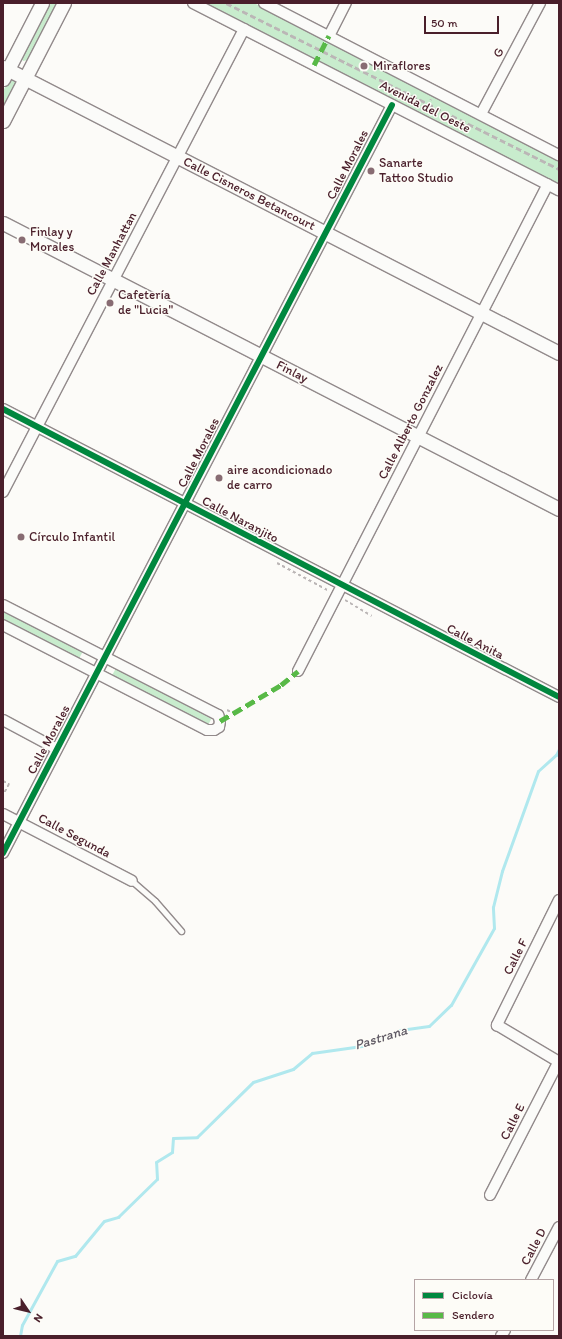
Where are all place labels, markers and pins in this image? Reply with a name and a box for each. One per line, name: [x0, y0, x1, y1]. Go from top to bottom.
place label: Miraflores: [373, 58, 430, 74]
marker: Miraflores: [358, 60, 370, 72]
place label: Sanarte Tattoo Studio: [379, 156, 453, 187]
marker: Sanarte Tattoo Studio: [366, 166, 376, 176]
place label: Finlay y Morales: [30, 225, 74, 256]
marker: Finlay y Morales: [17, 235, 27, 245]
place label: Cafetería de "Lucia": [118, 288, 174, 319]
marker: Cafetería de "Lucia": [105, 298, 115, 308]
place label: aire acondicionado de carro: [227, 463, 332, 494]
marker: aire acondicionado de carro: [214, 473, 224, 483]
place label: Círculo Infantil: [29, 529, 115, 545]
marker: Círculo Infantil: [16, 532, 26, 542]

